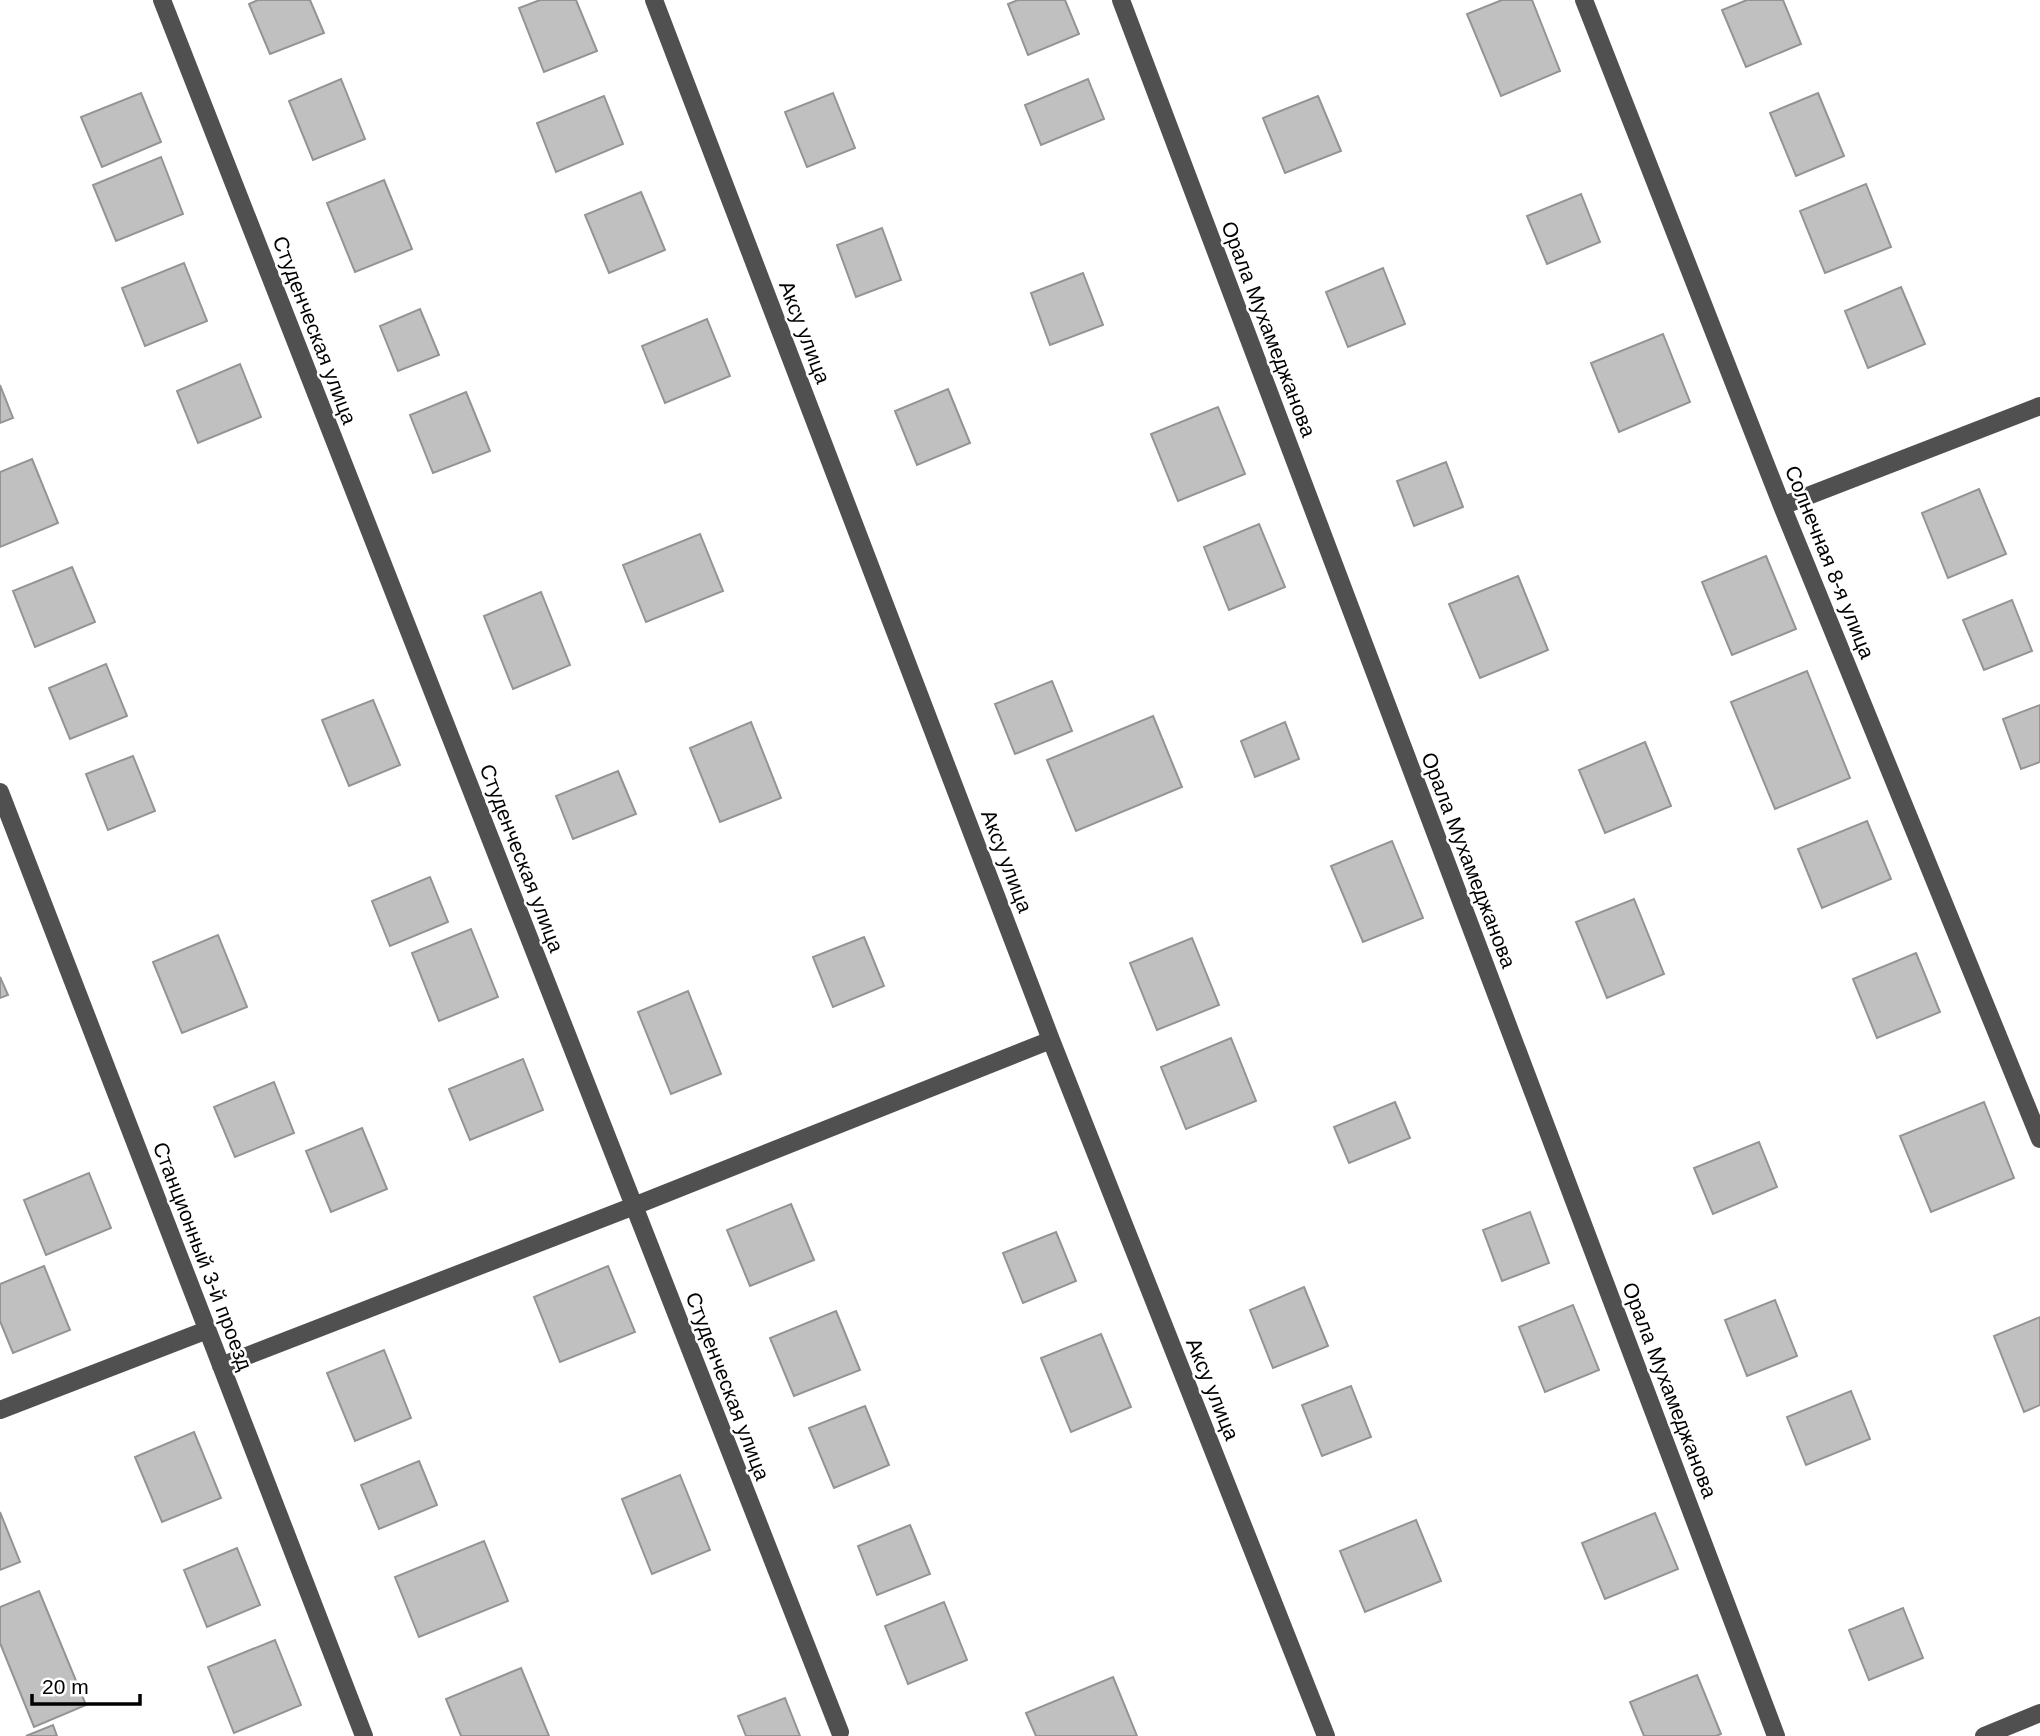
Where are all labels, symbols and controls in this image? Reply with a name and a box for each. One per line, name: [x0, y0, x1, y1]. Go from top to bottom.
street label: Орала Мухамеджанова: [1217, 218, 1321, 440]
street label: Студенческая улица: [268, 233, 362, 428]
street label: Аксу улица: [775, 277, 835, 387]
street label: Солнечная 8-я улица: [1781, 462, 1879, 662]
street label: Орала Мухамеджанова: [1417, 749, 1521, 971]
street label: Студенческая улица: [475, 761, 569, 956]
street label: Аксу улица: [977, 806, 1037, 916]
street label: Станционный 3-й проезд: [149, 1139, 257, 1373]
street label: Орала Мухамеджанова: [1618, 1279, 1722, 1501]
street label: Студенческая улица: [681, 1289, 775, 1484]
street label: Аксу улица: [1182, 1335, 1244, 1444]
scale bar: [32, 1662, 140, 1706]
text: 20 m: [42, 1675, 89, 1698]

